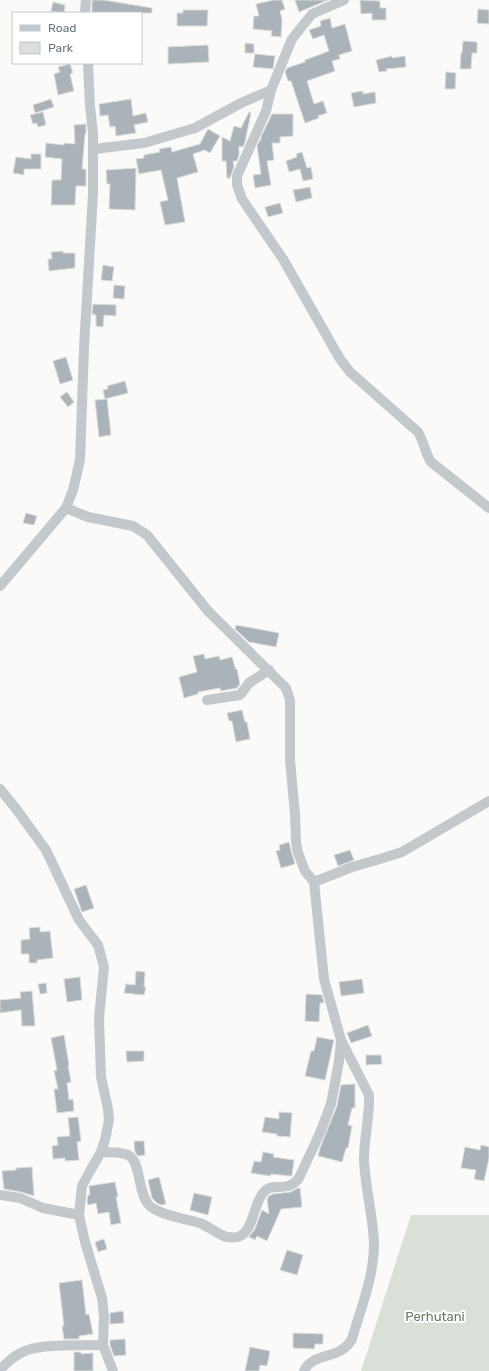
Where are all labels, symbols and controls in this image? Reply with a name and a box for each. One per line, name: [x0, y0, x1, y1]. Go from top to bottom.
legend: [12, 12, 142, 64]
text: Road: [48, 21, 76, 35]
text: Park: [48, 41, 74, 55]
park label: Perhutani: [405, 1309, 465, 1324]

